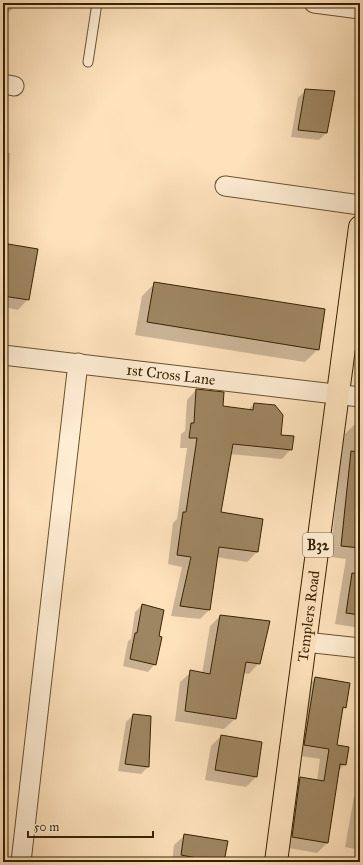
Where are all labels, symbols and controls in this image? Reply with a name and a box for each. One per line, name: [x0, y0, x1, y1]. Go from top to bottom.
street label: 1st Cross Lane: [125, 361, 216, 389]
road number: B32: [303, 533, 333, 557]
street label: Templers Road: [294, 569, 324, 663]
scale bar: [28, 813, 153, 839]
text: 50 m: [34, 820, 59, 834]

